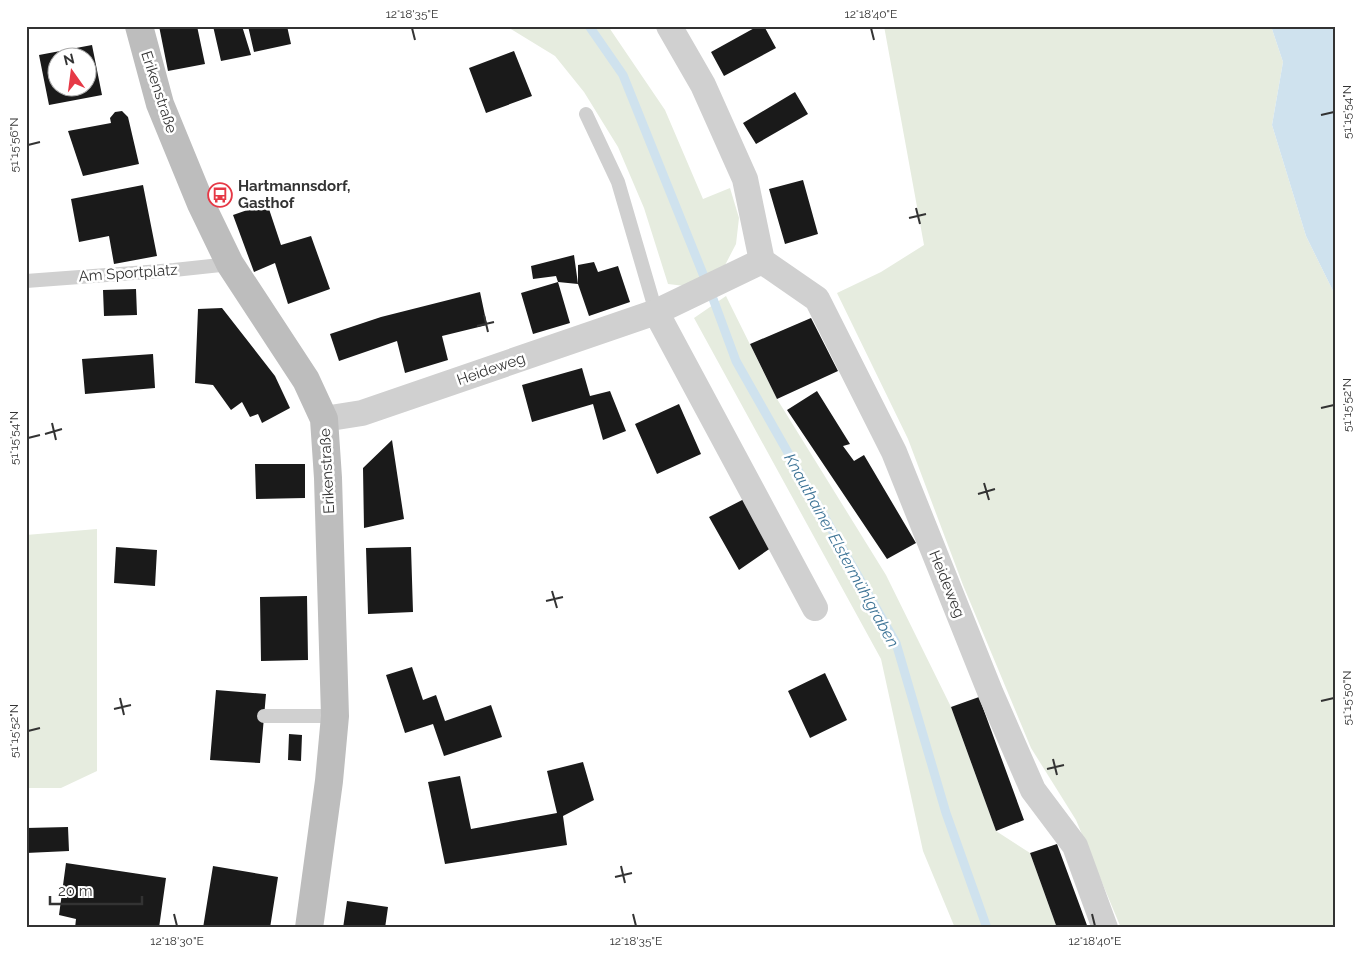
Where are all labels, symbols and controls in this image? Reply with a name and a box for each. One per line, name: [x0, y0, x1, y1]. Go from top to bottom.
text: 12°18'35"E: [386, 7, 438, 21]
text: 12°18'40"E: [845, 7, 897, 21]
north arrow: [48, 48, 98, 98]
street label: Erikenstraße: [137, 49, 181, 136]
text: N: [62, 50, 76, 68]
text: 51°15'54"N: [1340, 85, 1354, 139]
text: 51°15'56"N: [7, 118, 21, 172]
place label: Hartmannsdorf, Gasthof: [238, 177, 350, 212]
bus stop icon: Hartmannsdorf, Gasthof: [207, 182, 233, 208]
street label: Am Sportplatz: [78, 261, 178, 285]
street label: Heideweg: [455, 349, 527, 389]
text: 51°15'52"N: [1340, 378, 1354, 432]
text: 51°15'54"N: [7, 411, 21, 465]
street label: Erikenstraße: [316, 428, 338, 514]
water label: Knauthainer Elstermühlgraben: [780, 450, 903, 651]
street label: Heideweg: [925, 548, 969, 620]
text: 51°15'50"N: [1340, 671, 1354, 726]
text: 51°15'52"N: [7, 704, 21, 758]
scale bar: [50, 874, 142, 906]
text: 20 m: [58, 882, 93, 900]
text: 12°18'30"E: [150, 934, 204, 948]
text: 12°18'35"E: [610, 934, 662, 948]
text: 12°18'40"E: [1069, 934, 1121, 948]

